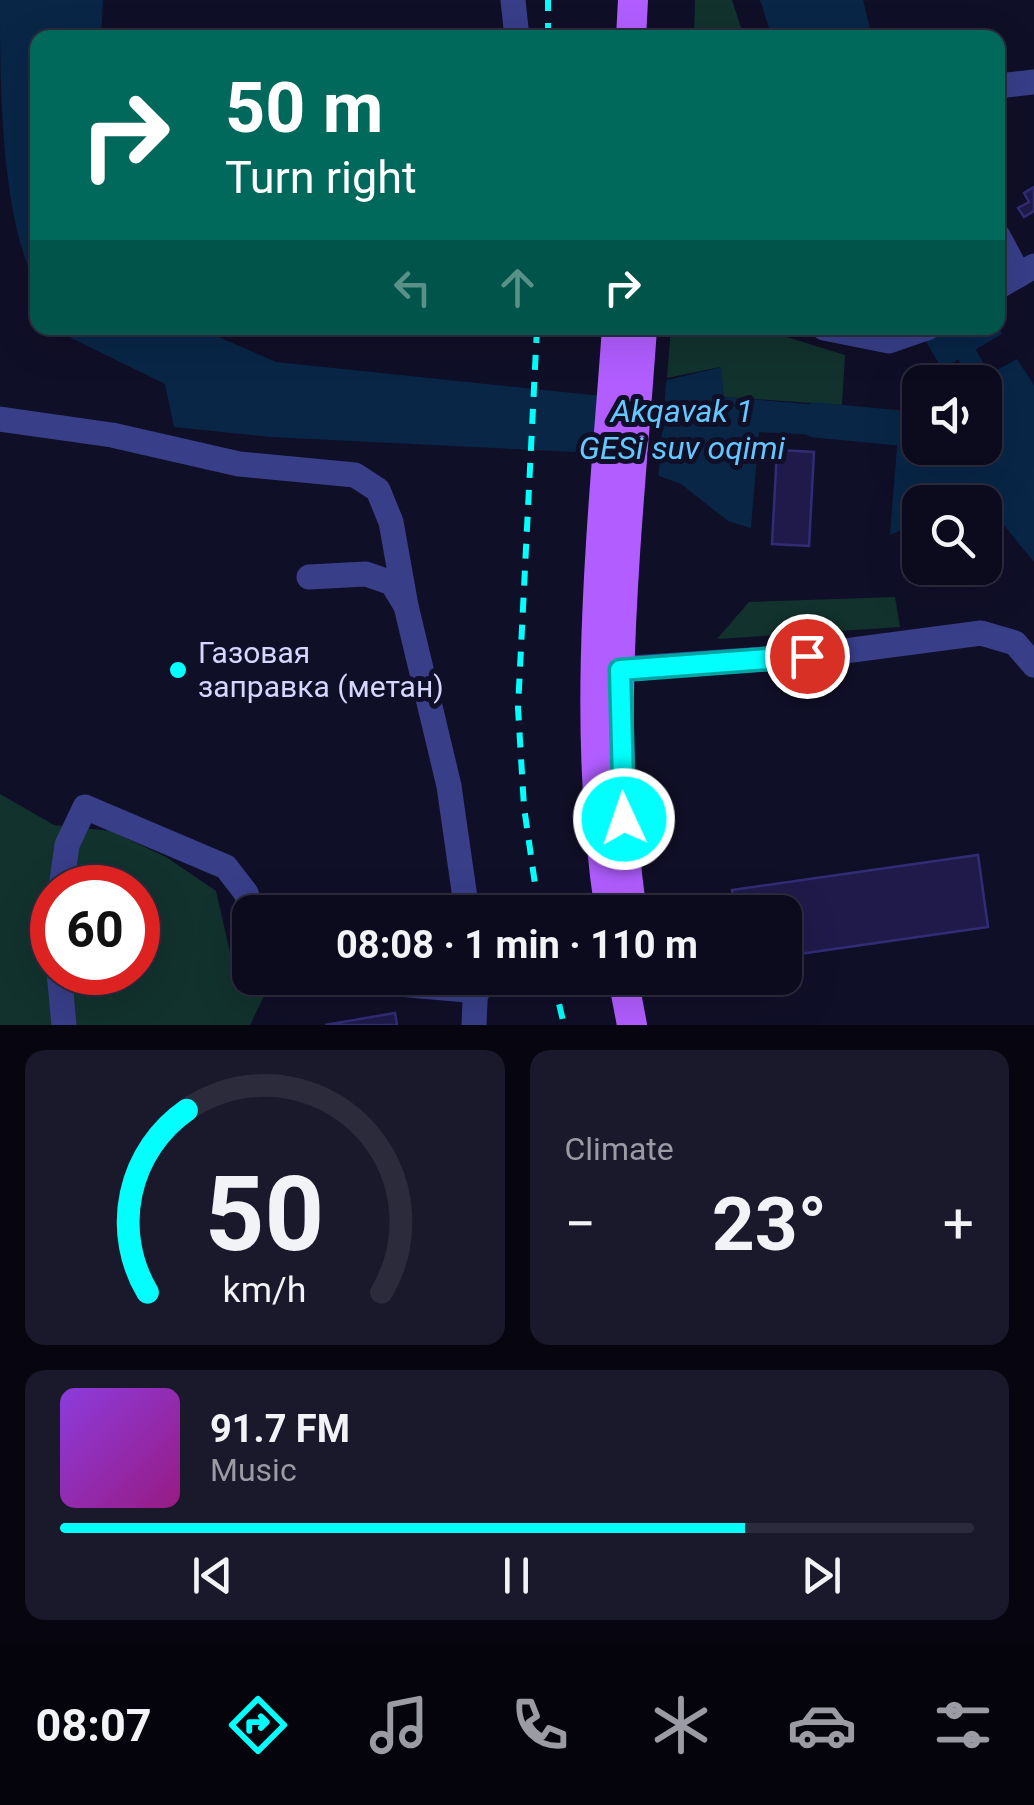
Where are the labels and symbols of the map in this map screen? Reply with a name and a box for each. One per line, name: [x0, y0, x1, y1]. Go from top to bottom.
water label: Akqavak 1 GESi suv oqimi: [579, 392, 786, 467]
pin: [765, 614, 850, 699]
place label: Газовая заправка (метан): [198, 635, 444, 704]
marker: Газовая заправка (метан): [167, 659, 189, 681]
position arrow: [572, 767, 676, 871]
speed limit sign: 60: [30, 865, 160, 995]

